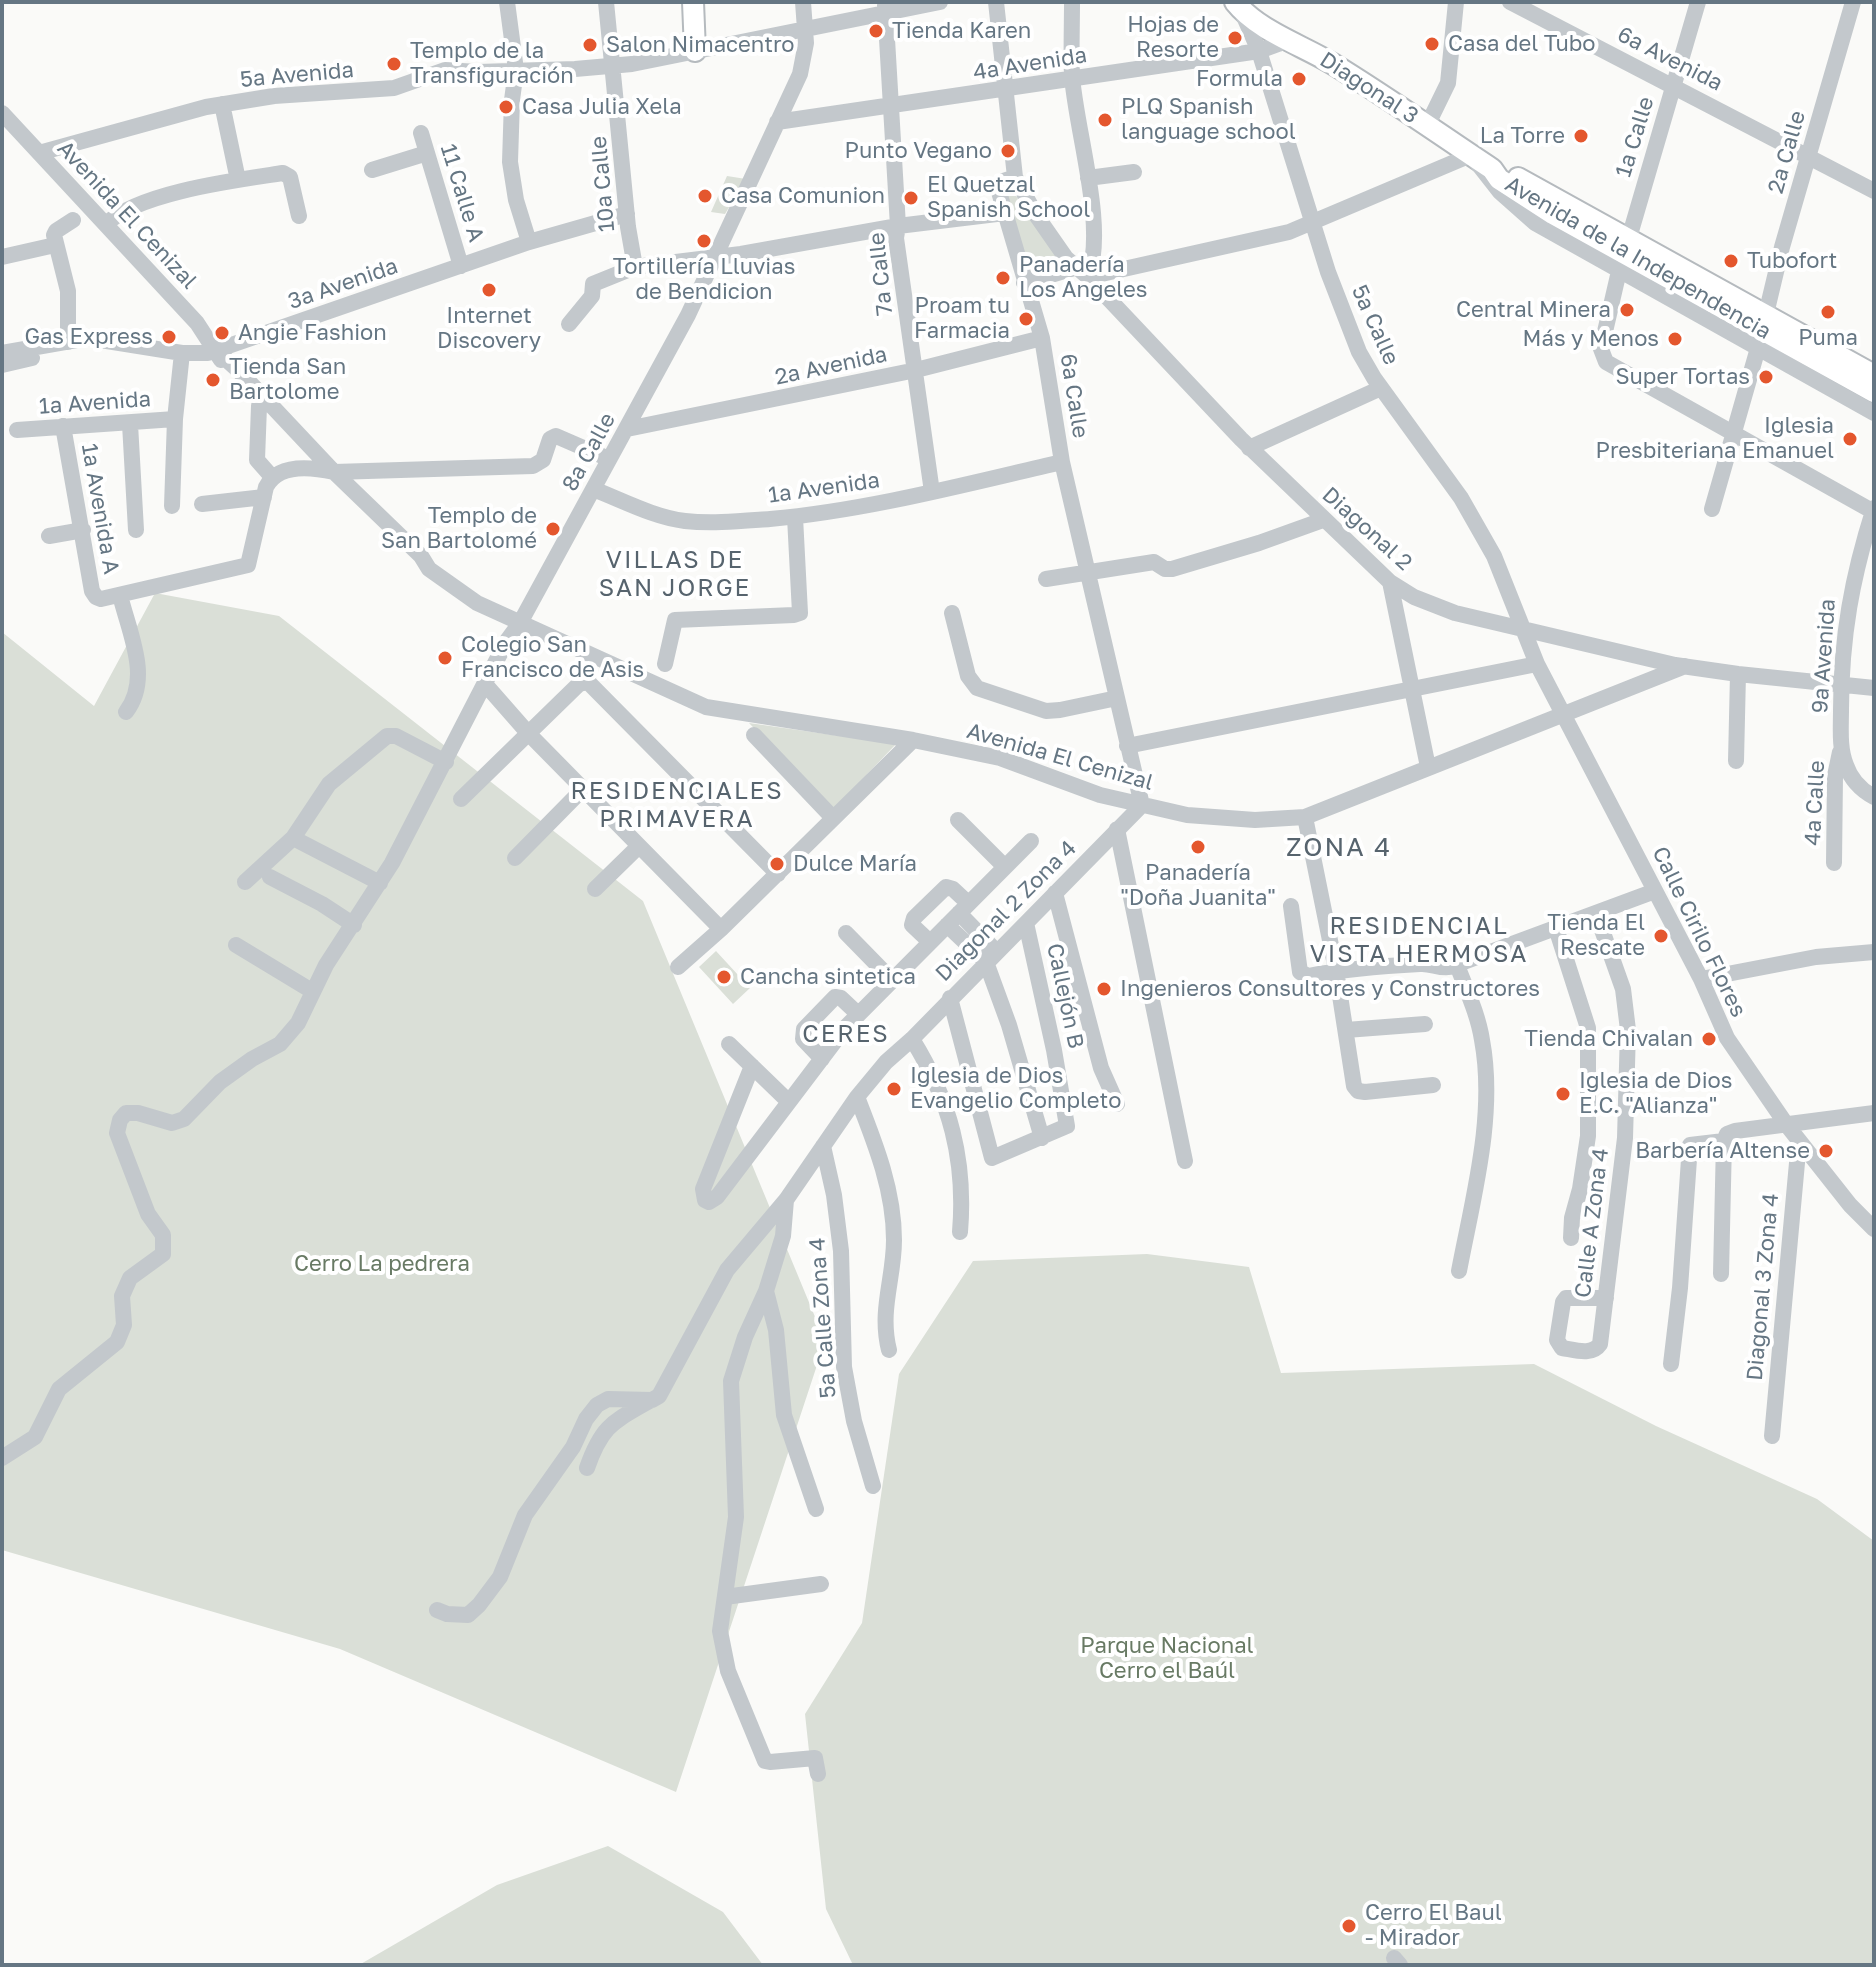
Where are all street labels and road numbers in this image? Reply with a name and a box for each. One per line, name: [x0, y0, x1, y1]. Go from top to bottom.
street label: 6a Avenida: [1613, 21, 1727, 97]
street label: 4a Avenida: [971, 42, 1089, 86]
street label: Diagonal 3: [1315, 46, 1423, 130]
street label: 5a Avenida: [239, 57, 355, 93]
street label: 1a Calle: [1610, 94, 1660, 180]
street label: 2a Calle: [1763, 108, 1811, 196]
street label: 10a Calle: [586, 135, 620, 233]
street label: Avenida El Cenizal: [52, 136, 202, 294]
street label: 11 Calle A: [435, 141, 489, 245]
street label: Avenida de la Independencia: [1500, 171, 1776, 345]
street label: 7a Calle: [864, 231, 898, 317]
street label: 3a Avenida: [285, 253, 401, 315]
street label: 5a Calle: [1346, 281, 1404, 369]
street label: 2a Avenida: [772, 341, 890, 391]
street label: 6a Calle: [1054, 352, 1094, 440]
street label: 1a Avenida: [38, 386, 152, 420]
street label: 8a Calle: [557, 408, 621, 496]
street label: 1a Avenida A: [76, 442, 124, 576]
street label: 1a Avenida: [767, 467, 881, 509]
street label: Diagonal 2: [1317, 482, 1417, 576]
street label: 9a Avenida: [1807, 598, 1841, 714]
street label: Avenida El Cenizal: [964, 718, 1156, 796]
street label: 4a Calle: [1800, 760, 1830, 846]
street label: Diagonal 2 Zona 4: [930, 835, 1082, 987]
street label: Calle Cirilo Flores: [1646, 843, 1752, 1021]
street label: Callejón B: [1041, 941, 1089, 1051]
street label: Calle A Zona 4: [1570, 1147, 1614, 1299]
street label: Diagonal 3 Zona 4: [1742, 1192, 1784, 1382]
street label: 5a Calle Zona 4: [804, 1237, 842, 1399]

